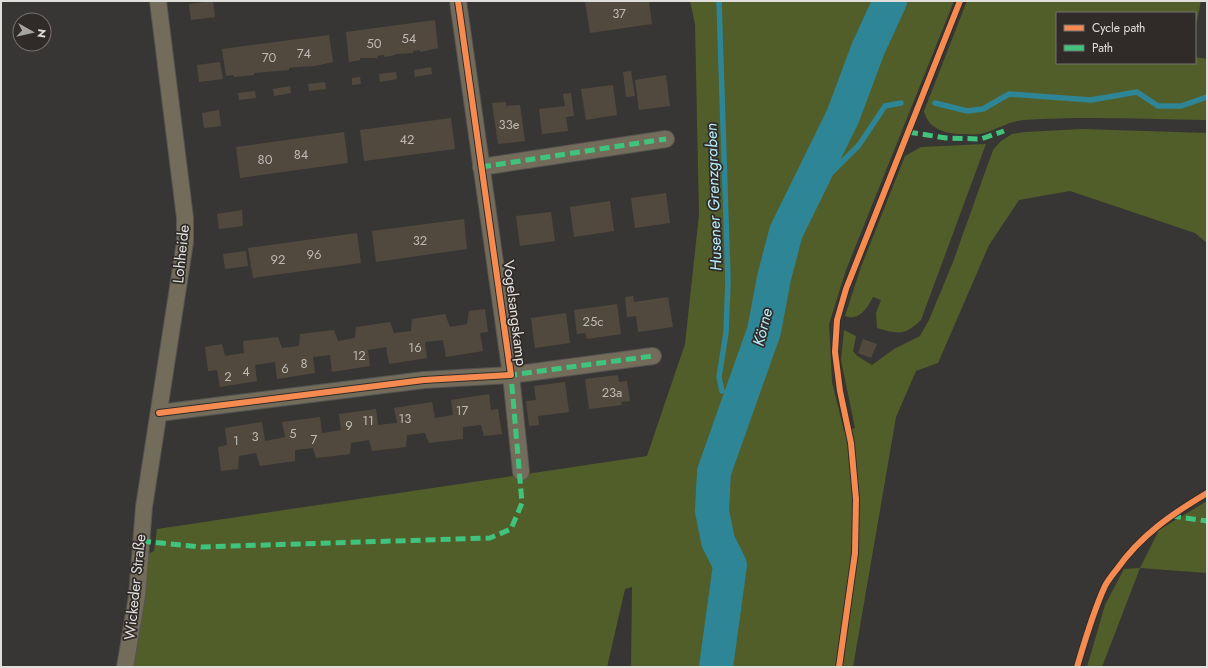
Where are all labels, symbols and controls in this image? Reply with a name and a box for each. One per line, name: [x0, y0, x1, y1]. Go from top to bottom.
house number: 37: [612, 4, 626, 23]
north arrow: [12, 12, 52, 52]
legend: [1056, 12, 1196, 64]
text: Cycle path: [1092, 19, 1145, 37]
text: N: [33, 28, 50, 39]
house number: 54: [402, 29, 417, 48]
house number: 50: [366, 34, 382, 53]
text: Path: [1092, 39, 1113, 57]
house number: 74: [297, 44, 312, 63]
house number: 70: [262, 48, 277, 67]
house number: 33e: [499, 115, 520, 134]
water label: Husener Grenzgraben: [699, 123, 728, 271]
house number: 42: [400, 130, 414, 149]
house number: 84: [294, 145, 309, 164]
house number: 80: [258, 150, 273, 169]
street label: Lohheide: [167, 223, 195, 284]
house number: 32: [413, 231, 427, 250]
house number: 96: [307, 245, 321, 264]
house number: 92: [271, 250, 285, 269]
street label: Vogelsangskamp: [498, 259, 532, 368]
water label: Körne: [747, 306, 778, 348]
house number: 25c: [583, 312, 603, 331]
house number: 16: [408, 338, 422, 357]
house number: 12: [352, 346, 366, 365]
house number: 8: [300, 354, 308, 373]
house number: 6: [281, 359, 289, 378]
house number: 4: [242, 362, 250, 381]
house number: 2: [224, 367, 232, 386]
house number: 23a: [602, 383, 622, 402]
house number: 17: [456, 401, 469, 420]
house number: 13: [399, 409, 411, 428]
house number: 11: [362, 411, 374, 430]
house number: 9: [345, 416, 353, 435]
house number: 5: [289, 424, 297, 443]
house number: 3: [251, 427, 259, 446]
house number: 7: [311, 430, 318, 449]
house number: 1: [233, 431, 239, 450]
street label: Wickeder Straße: [119, 533, 152, 641]

